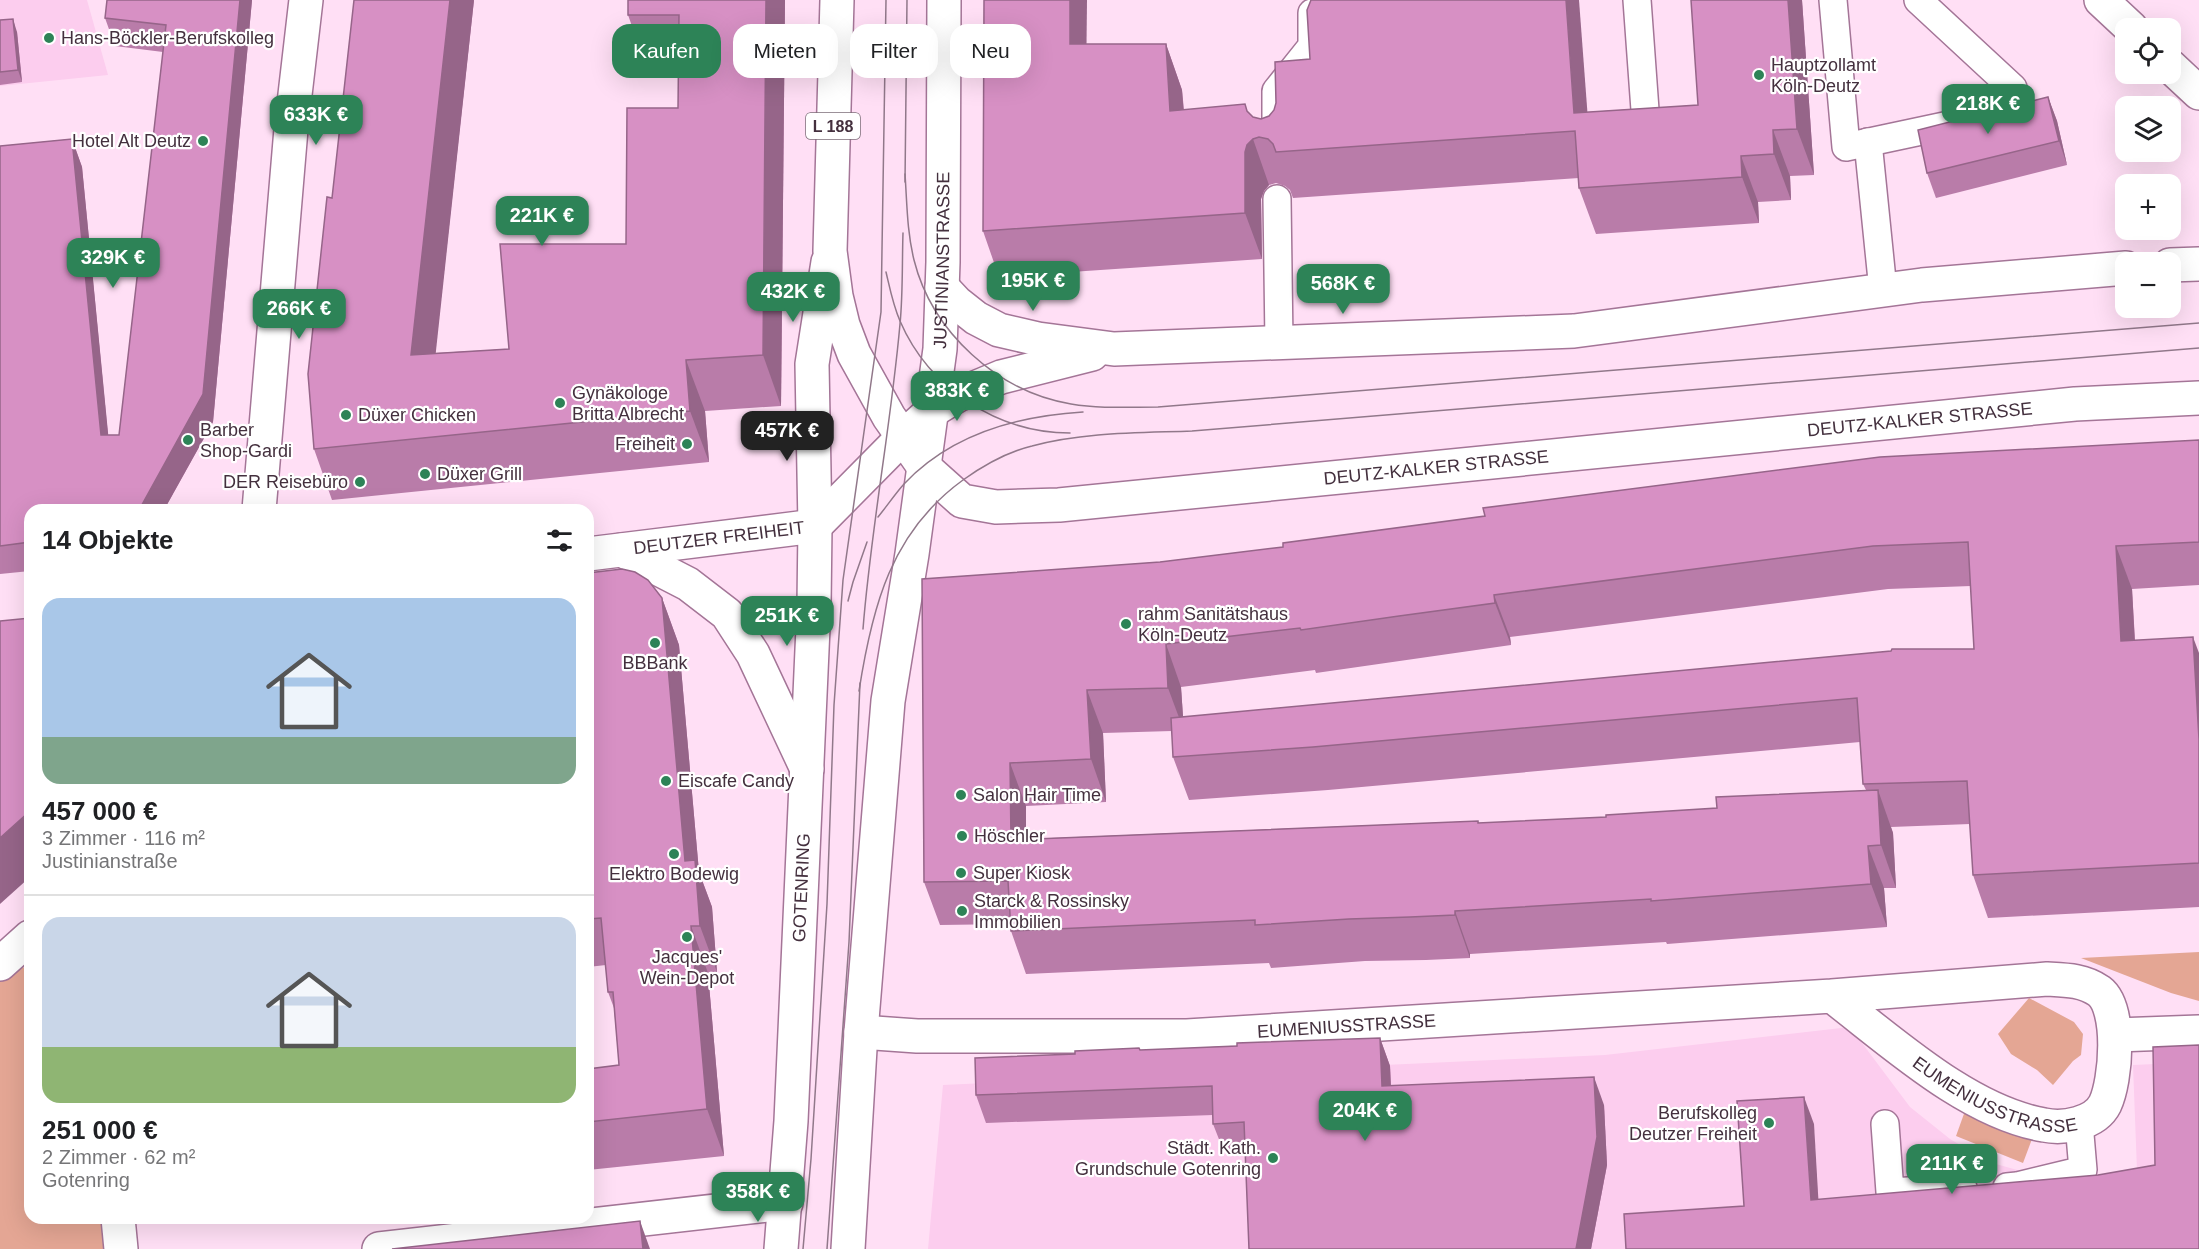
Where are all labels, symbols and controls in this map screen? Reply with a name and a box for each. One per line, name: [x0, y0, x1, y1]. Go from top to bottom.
map controls: [2115, 18, 2181, 318]
button: locate: [2115, 18, 2181, 84]
chip: Kaufen: [612, 24, 721, 78]
chip: Mieten: [733, 24, 838, 78]
chip: Filter: [850, 24, 938, 78]
chip: Neu: [950, 24, 1031, 78]
place label: Hans-Böckler-Berufskolleg: [61, 28, 274, 48]
marker: Hans-Böckler-Berufskolleg: [42, 31, 56, 45]
place label: Hauptzollamt Köln-Deutz: [1771, 55, 1876, 96]
marker: Hauptzollamt Köln-Deutz: [1752, 68, 1766, 82]
pin: 218K €: [1939, 84, 2037, 135]
text: 218K €: [1956, 92, 2020, 114]
pin: 633K €: [267, 95, 365, 146]
button: layers: [2115, 96, 2181, 162]
text: 633K €: [284, 103, 348, 125]
road number: L 188: [806, 113, 860, 139]
place label: Hotel Alt Deutz: [72, 131, 191, 151]
marker: Hotel Alt Deutz: [196, 134, 210, 148]
street label: JUSTINIANSTRASSE: [930, 172, 953, 349]
button: +: [2115, 174, 2181, 240]
pin: 221K €: [493, 196, 591, 247]
text: 221K €: [510, 204, 574, 226]
pin: 329K €: [64, 238, 162, 289]
text: 329K €: [81, 246, 145, 268]
button: −: [2115, 252, 2181, 318]
pin: 195K €: [984, 261, 1082, 312]
pin: 568K €: [1294, 264, 1392, 315]
text: 195K €: [1001, 269, 1065, 291]
pin: 432K €: [744, 272, 842, 323]
text: 568K €: [1311, 272, 1375, 294]
text: 432K €: [761, 280, 825, 302]
pin: 266K €: [250, 289, 348, 340]
text: 266K €: [267, 297, 331, 319]
pin: 383K €: [908, 371, 1006, 422]
text: 383K €: [925, 379, 989, 401]
place label: Gynäkologe Britta Albrecht: [572, 383, 684, 424]
marker: Gynäkologe Britta Albrecht: [553, 396, 567, 410]
street label: DEUTZ-KALKER STRASSE: [1806, 398, 2033, 441]
place label: Düxer Chicken: [358, 405, 476, 425]
marker: Düxer Chicken: [339, 408, 353, 422]
pin: 457K €: [738, 411, 836, 462]
text: 457K €: [755, 419, 819, 441]
place label: Barber Shop-Gardi: [200, 420, 292, 461]
marker: Barber Shop-Gardi: [181, 433, 195, 447]
place label: Freiheit: [615, 434, 675, 454]
marker: Freiheit: [680, 437, 694, 451]
street label: DEUTZ-KALKER STRASSE: [1323, 446, 1550, 489]
place label: Düxer Grill: [437, 464, 522, 484]
marker: Düxer Grill: [418, 467, 432, 481]
place label: DER Reisebüro: [223, 472, 348, 492]
marker: DER Reisebüro: [353, 475, 367, 489]
street label: DEUTZER FREIHEIT: [632, 517, 806, 558]
icon: filters: [543, 524, 576, 557]
text: 14 Objekte: [42, 525, 174, 555]
pin: 251K €: [738, 596, 836, 647]
text: 251K €: [755, 604, 819, 626]
place label: rahm Sanitätshaus Köln-Deutz: [1138, 604, 1288, 645]
marker: rahm Sanitätshaus Köln-Deutz: [1119, 617, 1133, 631]
marker: BBBank: [648, 636, 662, 650]
icon: home: [255, 637, 363, 745]
place label: BBBank: [622, 653, 689, 673]
place label: Eiscafe Candy: [678, 771, 794, 791]
marker: Eiscafe Candy: [659, 774, 673, 788]
place label: Salon Hair Time: [973, 785, 1101, 805]
marker: Salon Hair Time: [954, 788, 968, 802]
text: 457 000 €: [42, 796, 158, 826]
place label: Höschler: [974, 826, 1045, 846]
text: 3 Zimmer · 116 m²: [42, 827, 205, 849]
marker: Höschler: [955, 829, 969, 843]
street label: GOTENRING: [789, 833, 814, 943]
marker: Elektro Bodewig: [667, 847, 681, 861]
text: Justinianstraße: [42, 850, 178, 872]
place label: Super Kiosk: [973, 863, 1071, 883]
place label: Elektro Bodewig: [609, 864, 739, 884]
marker: Super Kiosk: [954, 866, 968, 880]
place label: Starck & Rossinsky Immobilien: [974, 891, 1129, 932]
marker: Starck & Rossinsky Immobilien: [955, 904, 969, 918]
marker: Jacques' Wein-Depot: [680, 930, 694, 944]
place label: Jacques' Wein-Depot: [640, 947, 734, 988]
icon: home: [255, 956, 363, 1064]
street label: EUMENIUSSTRASSE: [1257, 1011, 1437, 1042]
street label: EUMENIUSSTRASSE: [1909, 1053, 2079, 1136]
pin: 204K €: [1316, 1091, 1414, 1142]
text: 204K €: [1333, 1099, 1397, 1121]
place label: Berufskolleg Deutzer Freiheit: [1629, 1103, 1757, 1144]
text: 251 000 €: [42, 1115, 158, 1145]
marker: Berufskolleg Deutzer Freiheit: [1762, 1116, 1776, 1130]
place label: Städt. Kath. Grundschule Gotenring: [1075, 1138, 1261, 1179]
pin: 211K €: [1903, 1144, 2001, 1195]
text: 2 Zimmer · 62 m²: [42, 1146, 195, 1168]
marker: Städt. Kath. Grundschule Gotenring: [1266, 1151, 1280, 1165]
text: 211K €: [1920, 1152, 1984, 1174]
text: Gotenring: [42, 1169, 130, 1191]
pin: 358K €: [709, 1172, 807, 1223]
text: 358K €: [726, 1180, 790, 1202]

